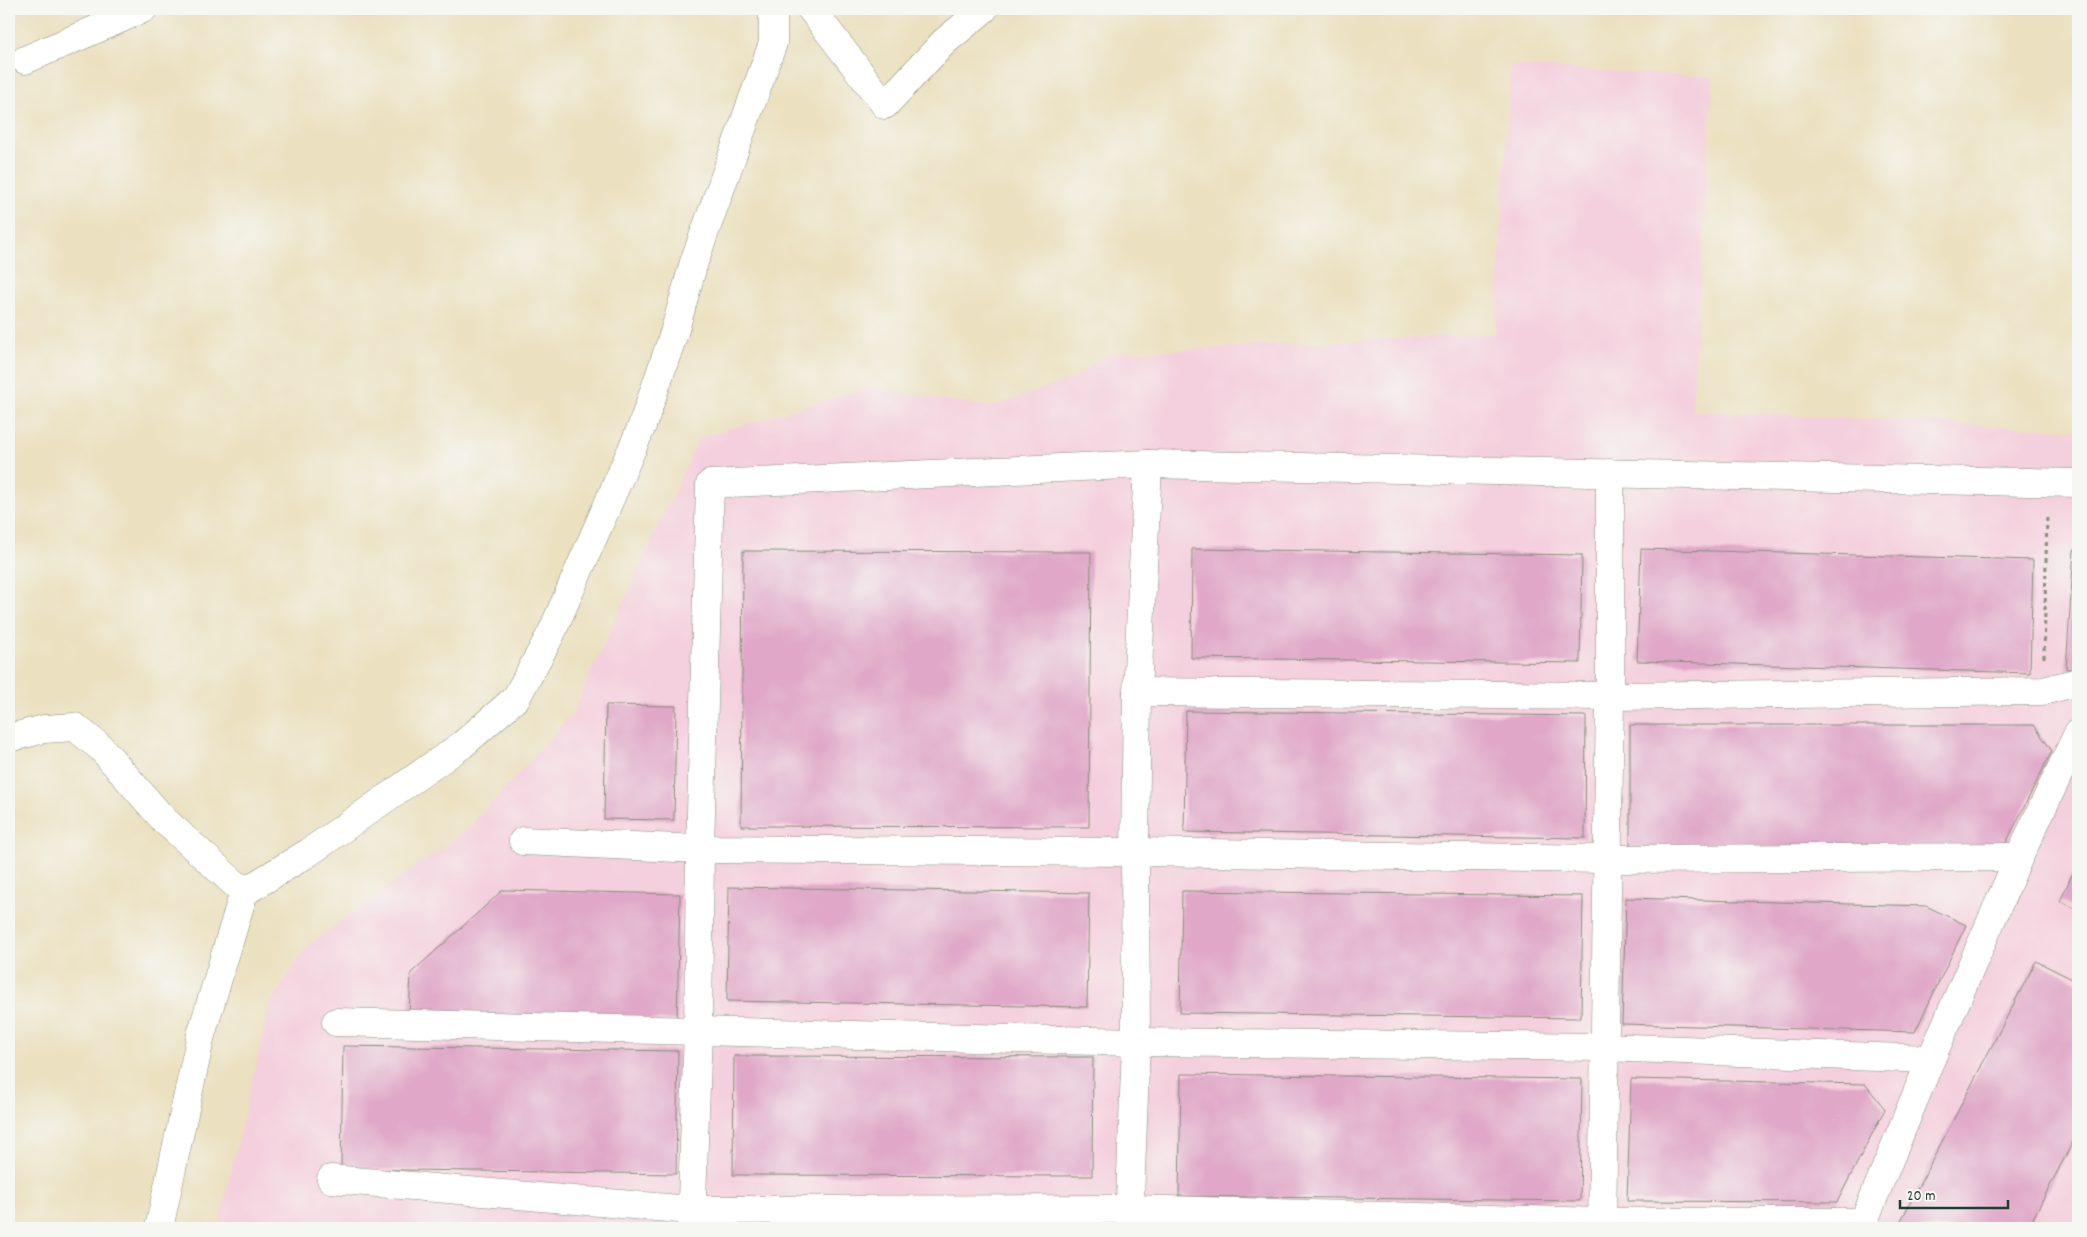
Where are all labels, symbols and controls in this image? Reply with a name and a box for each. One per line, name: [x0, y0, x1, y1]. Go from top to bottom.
scale bar: [1900, 1177, 2007, 1209]
text: 20 m: [1907, 1186, 1935, 1208]

